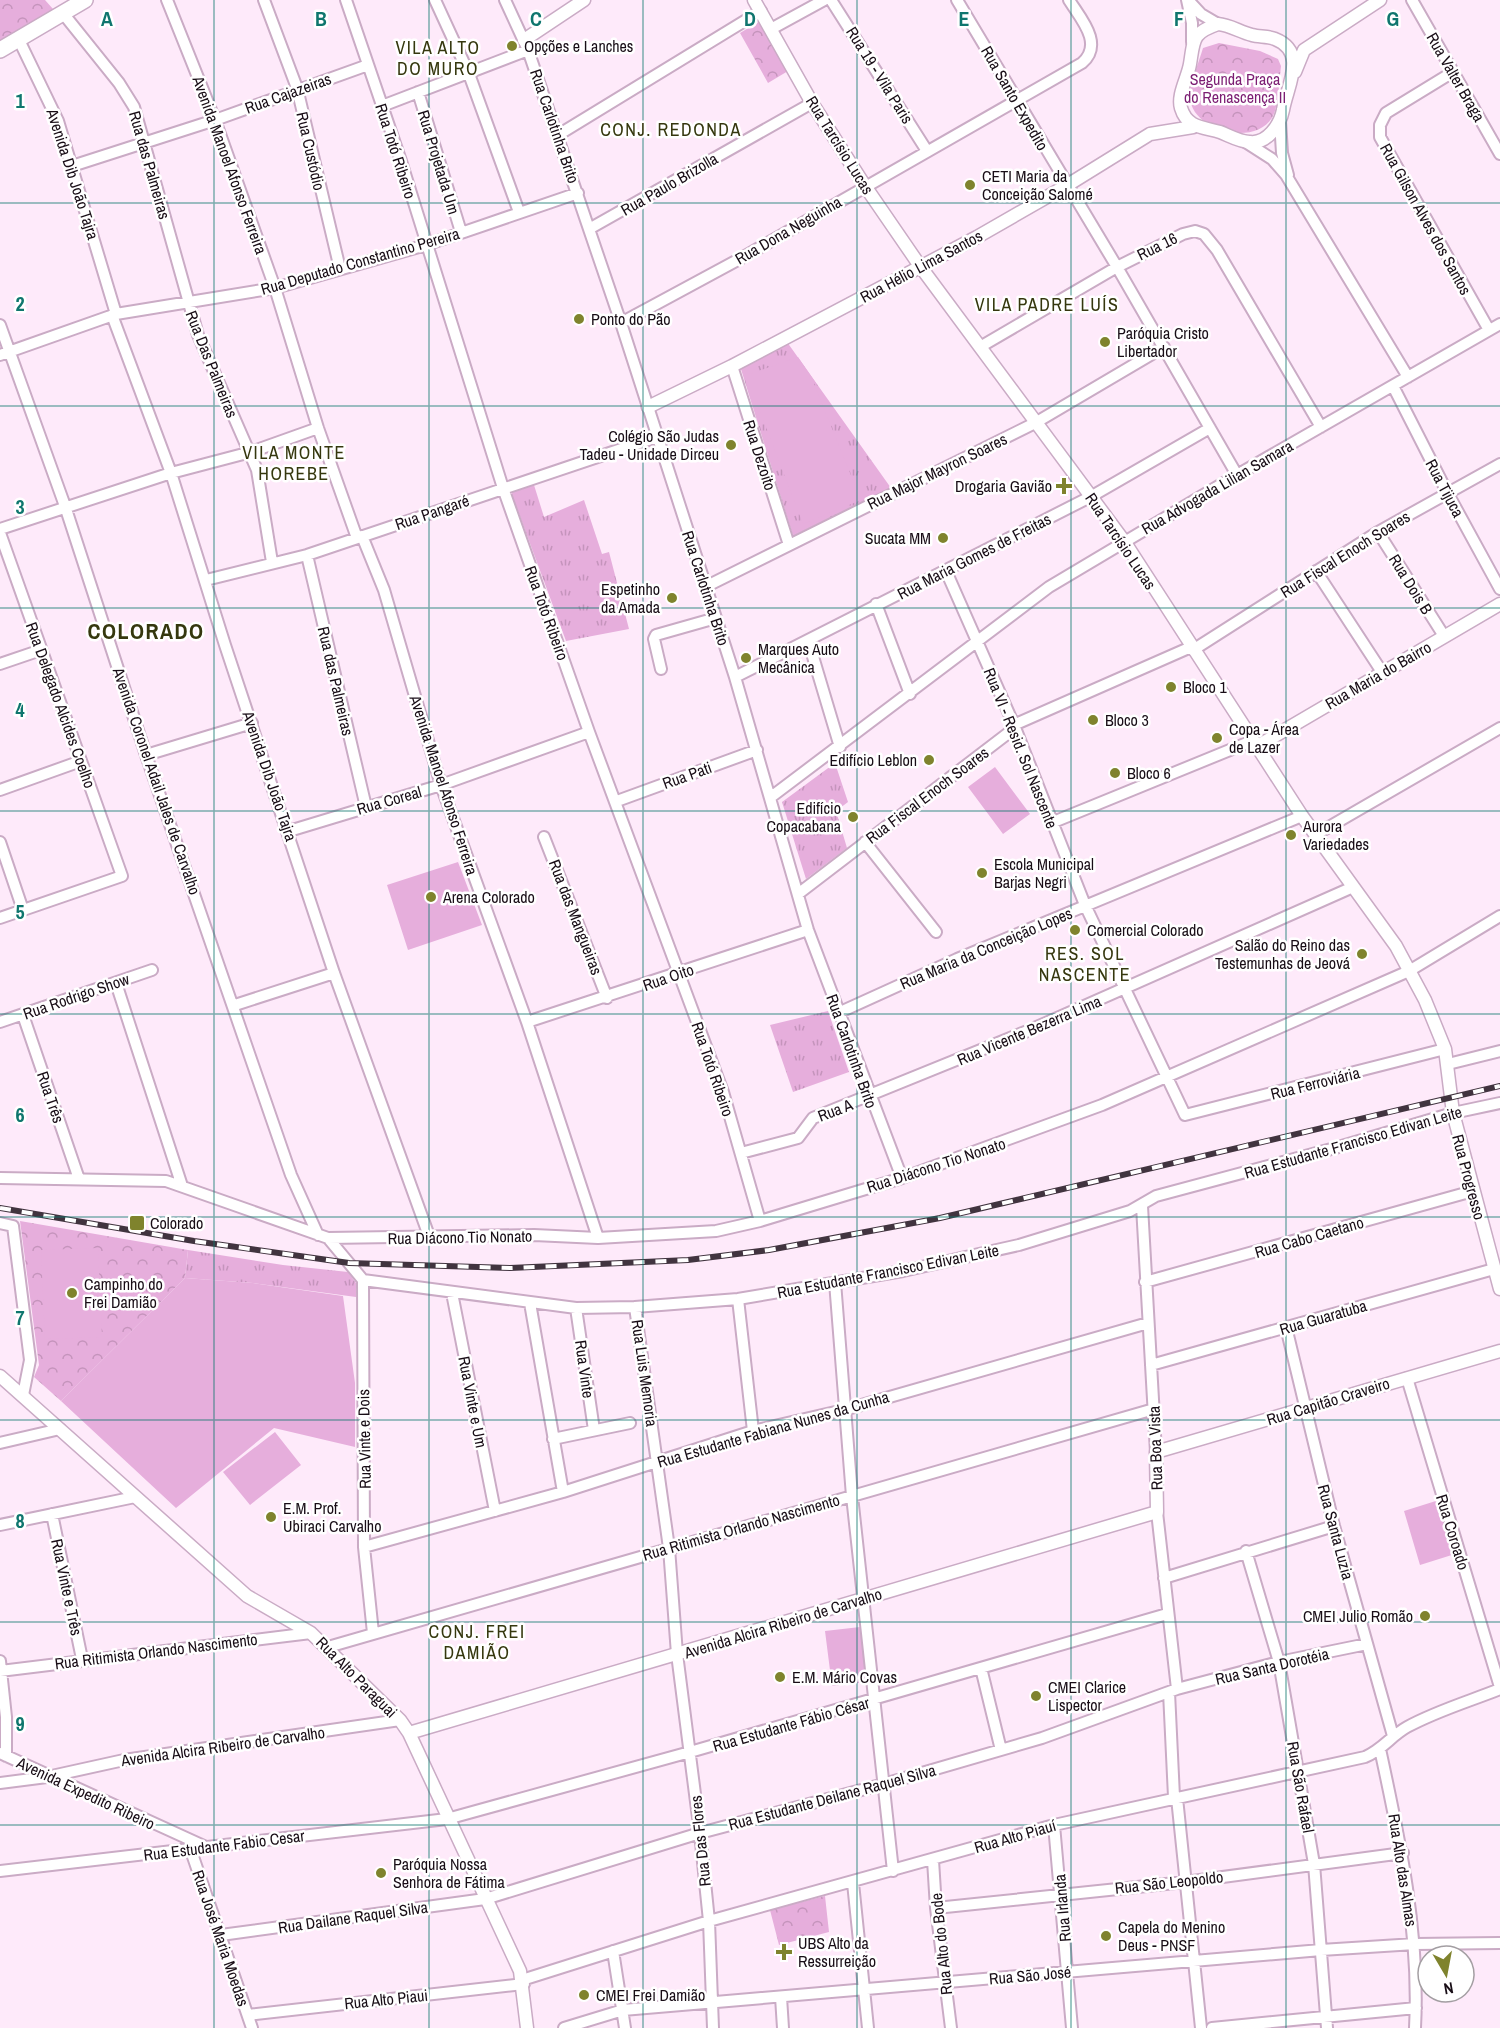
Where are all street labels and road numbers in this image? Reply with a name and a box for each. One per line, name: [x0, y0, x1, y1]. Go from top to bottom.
street label: Rua 19 - Vila Paris: [841, 22, 919, 128]
street label: Rua Valter Braga: [1422, 28, 1491, 126]
street label: Rua Santo Expedito: [976, 42, 1054, 154]
street label: Rua Carlotinha Brito: [525, 66, 585, 186]
street label: Rua Cajazeiras: [242, 67, 334, 119]
street label: Avenida Manoel Afonso Ferreira: [187, 72, 273, 258]
street label: Rua Tarcísio Lucas: [801, 92, 879, 198]
street label: Rua Totó Ribeiro: [370, 101, 422, 201]
street label: Avenida Dib João Tajra: [41, 105, 105, 243]
street label: Rua Projetada Um: [413, 107, 465, 217]
street label: Rua das Palmeiras: [124, 108, 176, 222]
street label: Rua Custódio: [291, 109, 331, 193]
street label: Rua Gilson Alves dos Santos: [1375, 139, 1477, 299]
street label: Rua Paulo Brizolla: [616, 147, 722, 221]
street label: Rua Dona Neguinha: [731, 190, 846, 269]
street label: Rua Deputado Constantino Pereira: [258, 222, 463, 300]
street label: Rua Hélio Lima Santos: [856, 224, 986, 308]
street label: Rua 16: [1133, 227, 1181, 265]
street label: Rua Das Palmeiras: [180, 307, 244, 421]
street label: Rua Dezoito: [738, 417, 782, 493]
street label: Rua Major Mayron Soares: [863, 428, 1011, 514]
street label: Rua Advogada Lilian Samara: [1137, 434, 1297, 539]
street label: Rua Tijuca: [1421, 455, 1470, 522]
street label: Rua Tarcísio Lucas: [1080, 488, 1162, 594]
street label: Rua Pangaré: [392, 489, 472, 535]
street label: Rua Fiscal Enoch Soares: [1276, 505, 1414, 603]
street label: Rua Maria Gomes de Freitas: [893, 508, 1055, 604]
street label: Rua Carlotinha Brito: [677, 528, 735, 648]
street label: Rua Dois B: [1384, 550, 1438, 618]
street label: Rua Totó Ribeiro: [520, 563, 574, 663]
street label: Rua Delegado Alcides Coelho: [21, 619, 101, 791]
street label: Rua das Palmeiras: [313, 624, 359, 738]
street label: Rua Maria do Bairro: [1321, 636, 1435, 714]
street label: Avenida Coronel Adail Jales de Carvalho: [107, 663, 206, 898]
street label: Rua VI - Resid. Sol Nascente: [979, 664, 1063, 832]
street label: Avenida Manoel Afonso Ferreira: [404, 691, 484, 878]
street label: Avenida Dib João Tajra: [237, 707, 303, 845]
street label: Rua Fiscal Enoch Soares: [861, 741, 993, 849]
street label: Rua Pati: [659, 756, 715, 794]
street label: Rua Coreal: [354, 780, 424, 820]
street label: Rua das Mangueiras: [544, 856, 608, 978]
street label: Rua Maria da Conceição Lopes: [896, 902, 1076, 994]
street label: Rua Oito: [640, 958, 696, 996]
street label: Rua Rodrigo Show: [20, 967, 132, 1024]
street label: Rua Vicente Bezerra Lima: [954, 989, 1105, 1070]
street label: Rua Carlotinha Brito: [821, 991, 883, 1111]
street label: Rua Totó Ribeiro: [686, 1019, 740, 1119]
street label: Rua Ferroviária: [1268, 1061, 1363, 1105]
street label: Rua Três: [32, 1068, 70, 1126]
street label: Rua A: [814, 1093, 856, 1127]
street label: Rua Estudante Francisco Edivan Leite: [1242, 1100, 1464, 1184]
street label: Rua Diácono Tio Nonato: [864, 1132, 1008, 1198]
street label: Rua Progresso: [1447, 1132, 1491, 1222]
street label: Rua Cabo Caetano: [1252, 1211, 1366, 1263]
street label: Rua Diácono Tio Nonato: [388, 1225, 532, 1249]
street label: Rua Estudante Francisco Edivan Leite: [775, 1239, 1001, 1303]
street label: Rua Guaratuba: [1277, 1294, 1370, 1340]
street label: Rua Luis Memoria: [627, 1318, 664, 1429]
street label: Rua Vinte: [570, 1339, 600, 1399]
street label: Rua Vinte e Um: [453, 1354, 493, 1450]
street label: Rua Capitão Craveiro: [1264, 1372, 1392, 1430]
street label: Rua Estudante Fabiana Nunes da Cunha: [655, 1385, 892, 1473]
street label: Rua Vinte e Dois: [352, 1389, 376, 1489]
street label: Rua Boa Vista: [1143, 1405, 1167, 1491]
street label: Rua Santa Luzia: [1313, 1482, 1359, 1583]
street label: Rua Ritimista Orlando Nascimento: [640, 1488, 842, 1566]
street label: Rua Coroado: [1431, 1491, 1475, 1573]
street label: Rua Vinte e Três: [46, 1537, 88, 1637]
street label: Avenida Alcira Ribeiro de Carvalho: [681, 1582, 884, 1664]
street label: Rua Ritimista Orlando Nascimento: [53, 1628, 259, 1674]
street label: Rua Alto Paraguai: [312, 1632, 402, 1722]
street label: Rua Santa Dorotéia: [1213, 1642, 1332, 1690]
street label: Rua Estudante Fábio César: [710, 1691, 872, 1757]
street label: Avenida Alcira Ribeiro de Carvalho: [119, 1721, 326, 1771]
street label: Rua São Rafael: [1282, 1739, 1320, 1835]
street label: Avenida Expedito Ribeiro: [12, 1751, 159, 1835]
street label: Rua Estudante Deilane Raquel Silva: [726, 1759, 939, 1835]
street label: Rua Das Flores: [684, 1795, 716, 1887]
street label: Rua Alto das Almas: [1383, 1812, 1423, 1928]
street label: Rua Alto Piauí: [972, 1814, 1059, 1858]
street label: Rua Estudante Fabio Cesar: [142, 1824, 306, 1866]
street label: Rua São Leopoldo: [1114, 1865, 1224, 1899]
street label: Rua José Maria Moedas: [187, 1867, 255, 2009]
street label: Rua Irlanda: [1048, 1873, 1076, 1943]
street label: Rua Alto do Bode: [925, 1892, 957, 1996]
street label: Rua Dailane Raquel Silva: [277, 1896, 430, 1938]
street label: Rua São José: [988, 1960, 1072, 1990]
street label: Rua Alto Piaui: [343, 1984, 429, 2014]

